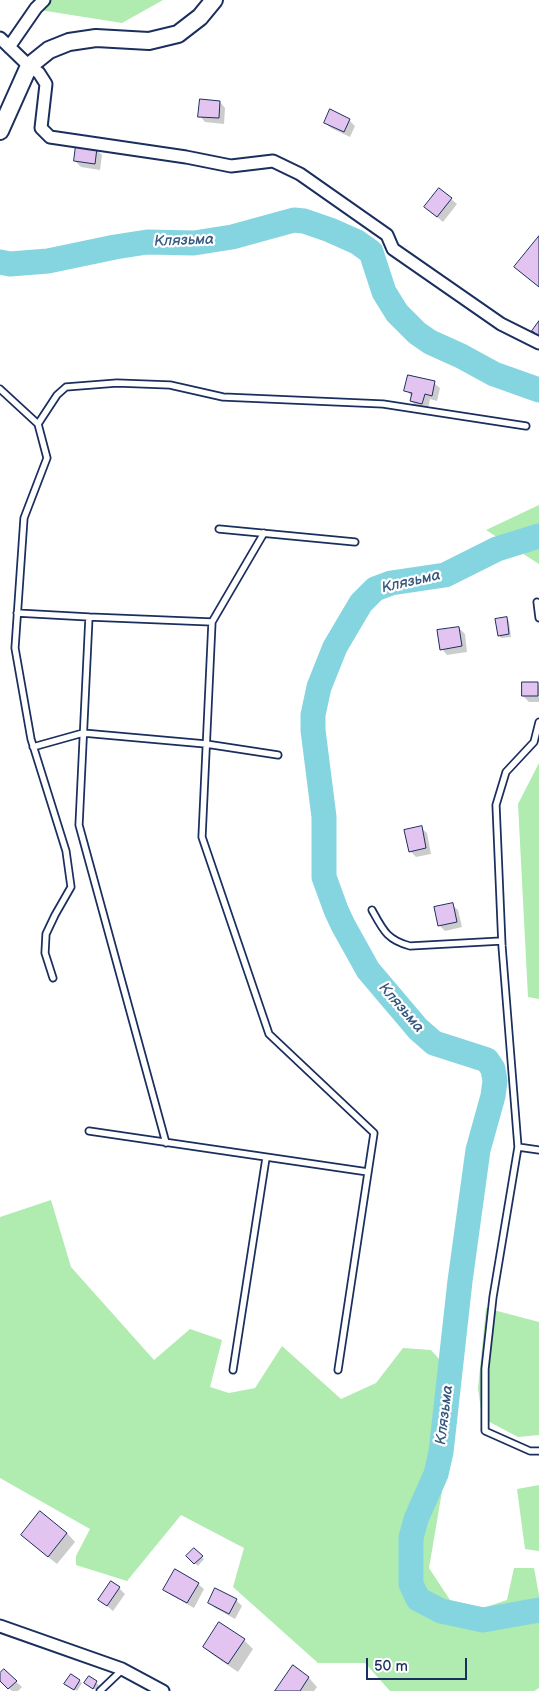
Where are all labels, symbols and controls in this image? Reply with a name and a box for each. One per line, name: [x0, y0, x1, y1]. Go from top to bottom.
water label: Клязьма: [154, 231, 214, 251]
water label: Клязьма: [380, 566, 442, 598]
water label: Клязьма: [375, 979, 427, 1037]
water label: Клязьма: [432, 1384, 458, 1446]
scale bar: [369, 1648, 470, 1680]
text: 50 m: [374, 1657, 408, 1676]

